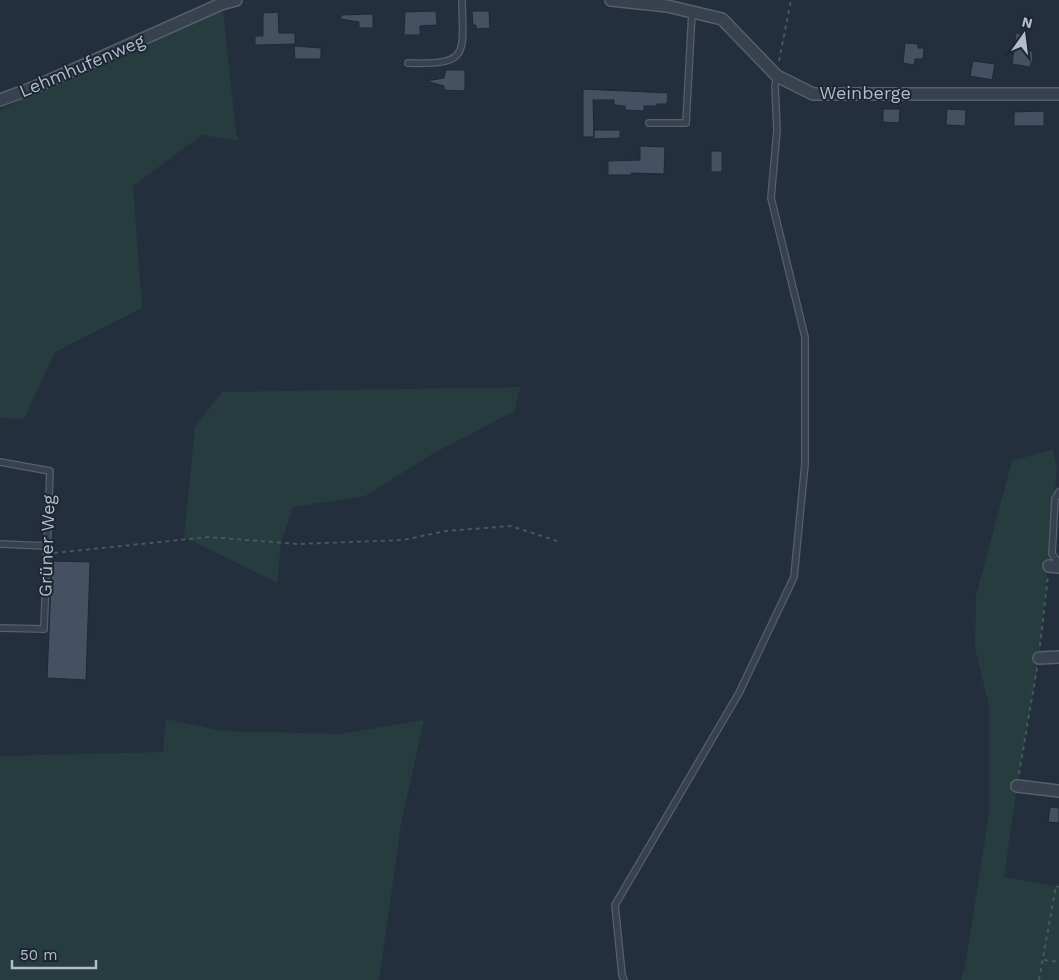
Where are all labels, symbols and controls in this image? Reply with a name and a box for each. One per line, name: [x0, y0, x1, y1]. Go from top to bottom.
north arrow: [999, 10, 1049, 60]
text: N: [1020, 13, 1034, 31]
street label: Lehmhufenweg: [16, 29, 148, 101]
street label: Weinberge: [819, 82, 911, 103]
street label: Grüner Weg: [34, 494, 59, 597]
scale bar: [12, 938, 96, 970]
text: 50 m: [20, 946, 57, 964]

